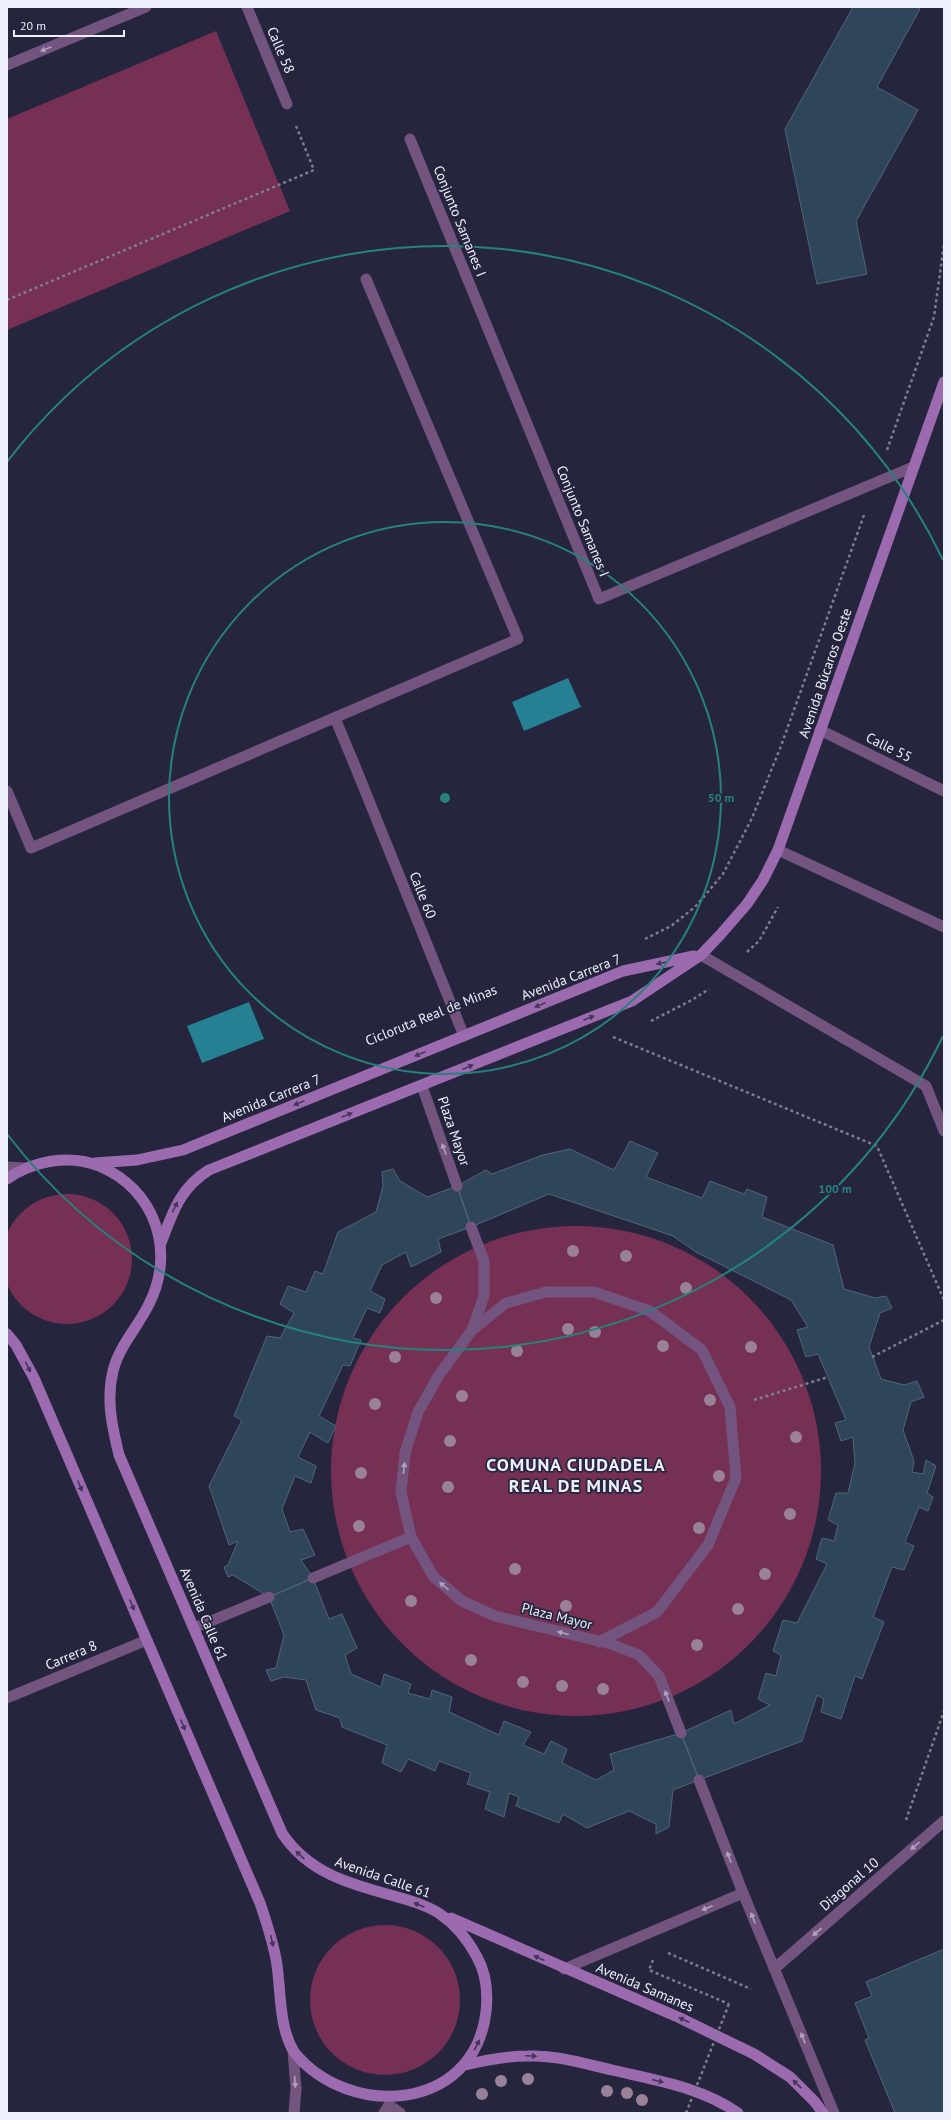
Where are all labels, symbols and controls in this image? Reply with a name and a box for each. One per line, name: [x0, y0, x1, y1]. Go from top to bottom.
scale bar: [14, 12, 124, 38]
text: 20 m: [20, 18, 46, 33]
street label: Calle 58: [263, 24, 299, 76]
one-way arrow: [39, 46, 51, 52]
street label: Conjunto Samanes I: [429, 163, 491, 279]
street label: Conjunto Samanes I: [552, 463, 614, 579]
street label: Avenida Búcaros Oeste: [794, 606, 856, 740]
street label: Calle 55: [863, 728, 915, 766]
text: 50 m: [708, 790, 734, 805]
centre of rings: [438, 791, 452, 805]
street label: Calle 60: [405, 869, 441, 921]
street label: Avenida Carrera 7: [519, 950, 623, 1004]
one-way arrow: [656, 960, 669, 966]
street label: Cicloruta Real de Minas: [362, 980, 500, 1050]
one-way arrow: [534, 1002, 545, 1008]
one-way arrow: [583, 1015, 594, 1021]
one-way arrow: [414, 1051, 425, 1057]
one-way arrow: [463, 1063, 475, 1069]
street label: Avenida Carrera 7: [219, 1070, 323, 1126]
street label: Plaza Mayor: [434, 1094, 474, 1168]
one-way arrow: [294, 1100, 305, 1106]
one-way arrow: [342, 1112, 353, 1118]
one-way arrow: [441, 1143, 447, 1155]
text: 100 m: [818, 1181, 852, 1196]
one-way arrow: [172, 1201, 179, 1213]
one-way arrow: [25, 1361, 31, 1373]
district label: COMUNA CIUDADELA REAL DE MINAS: [486, 1453, 666, 1497]
one-way arrow: [400, 1462, 407, 1474]
one-way arrow: [77, 1480, 84, 1492]
street label: Avenida Calle 61: [176, 1564, 232, 1664]
one-way arrow: [439, 1581, 449, 1590]
street label: Plaza Mayor: [520, 1599, 595, 1634]
one-way arrow: [129, 1600, 135, 1611]
one-way arrow: [557, 1629, 569, 1635]
street label: Carrera 8: [42, 1636, 100, 1674]
one-way arrow: [663, 1690, 669, 1702]
one-way arrow: [181, 1719, 187, 1731]
one-way arrow: [909, 1842, 920, 1851]
one-way arrow: [295, 1851, 305, 1860]
one-way arrow: [725, 1851, 731, 1863]
street label: Avenida Calle 61: [333, 1852, 433, 1902]
street label: Diagonal 10: [816, 1853, 883, 1915]
one-way arrow: [413, 1901, 425, 1907]
one-way arrow: [701, 1906, 713, 1912]
one-way arrow: [750, 1912, 756, 1924]
one-way arrow: [812, 1928, 822, 1937]
one-way arrow: [269, 1935, 275, 1947]
one-way arrow: [533, 1955, 545, 1961]
street label: Avenida Samanes: [593, 1958, 697, 2016]
one-way arrow: [679, 2017, 690, 2023]
one-way arrow: [800, 2033, 806, 2044]
one-way arrow: [474, 2039, 480, 2051]
one-way arrow: [525, 2053, 538, 2059]
one-way arrow: [292, 2076, 299, 2088]
one-way arrow: [653, 2078, 665, 2084]
one-way arrow: [792, 2079, 802, 2089]

